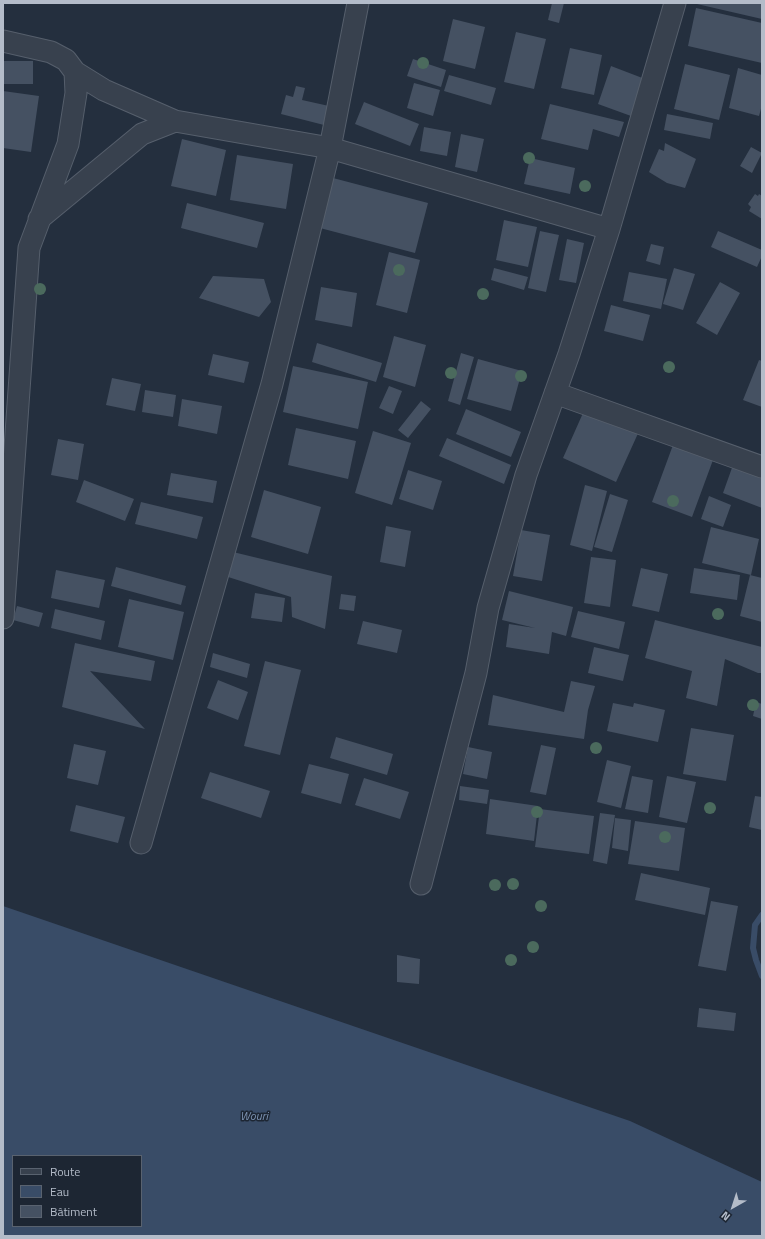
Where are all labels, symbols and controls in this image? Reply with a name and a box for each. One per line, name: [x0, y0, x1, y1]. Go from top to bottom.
water label: Wouri: [240, 1110, 268, 1124]
legend: [12, 1155, 142, 1227]
text: Route: [50, 1162, 80, 1181]
text: Eau: [50, 1182, 69, 1201]
north arrow: [713, 1187, 753, 1227]
text: Bâtiment: [50, 1202, 97, 1221]
text: N: [717, 1208, 733, 1225]

